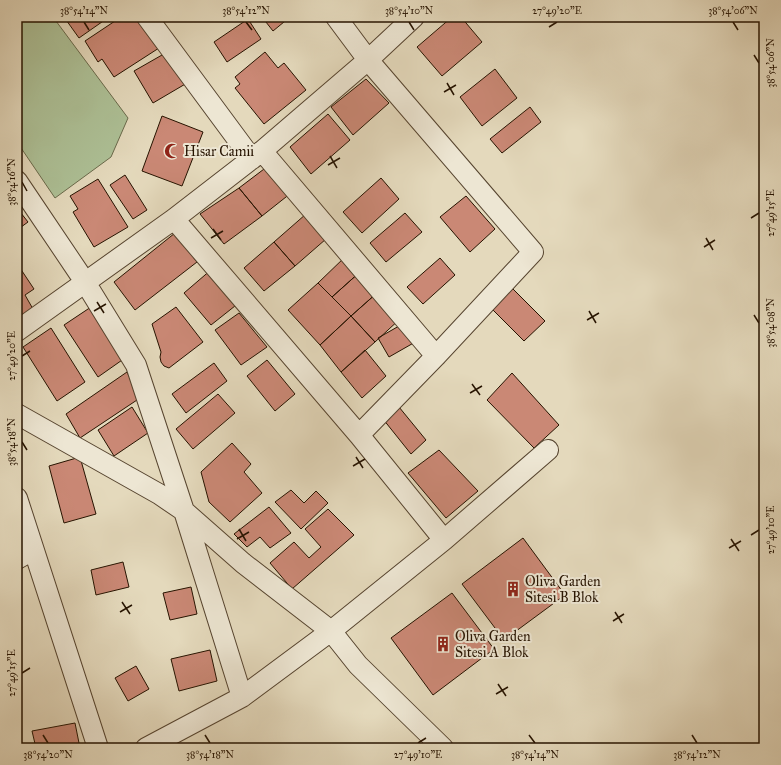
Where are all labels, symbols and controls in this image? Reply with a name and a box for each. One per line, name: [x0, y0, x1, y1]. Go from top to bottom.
text: 38°54'14"N: [60, 5, 109, 17]
text: 38°54'12"N: [222, 5, 270, 17]
text: 38°54'10"N: [385, 5, 434, 17]
text: 27°49'20"E: [532, 5, 582, 17]
text: 38°54'06"N: [708, 5, 758, 17]
text: 38°54'06"N: [765, 38, 777, 88]
mosque icon: Hisar Camii: [163, 142, 181, 160]
place label: Hisar Camii: [184, 143, 254, 160]
text: 38°54'16"N: [6, 158, 18, 206]
text: 27°49'15"E: [765, 189, 777, 237]
text: 38°54'08"N: [765, 298, 777, 348]
text: 27°49'20"E: [6, 331, 18, 381]
text: 38°54'18"N: [6, 418, 18, 466]
text: 27°49'10"E: [765, 506, 777, 554]
place label: Oliva Garden Sitesi B Blok: [525, 573, 601, 606]
building icon: Oliva Garden Sitesi B Blok: [504, 580, 522, 598]
place label: Oliva Garden Sitesi A Blok: [455, 628, 531, 661]
building icon: Oliva Garden Sitesi A Blok: [434, 635, 452, 653]
text: 27°49'15"E: [6, 649, 18, 697]
text: 38°54'20"N: [23, 749, 73, 761]
text: 38°54'18"N: [186, 749, 234, 761]
text: 27°49'10"E: [394, 749, 442, 761]
text: 38°54'14"N: [511, 749, 560, 761]
text: 38°54'12"N: [673, 749, 721, 761]

